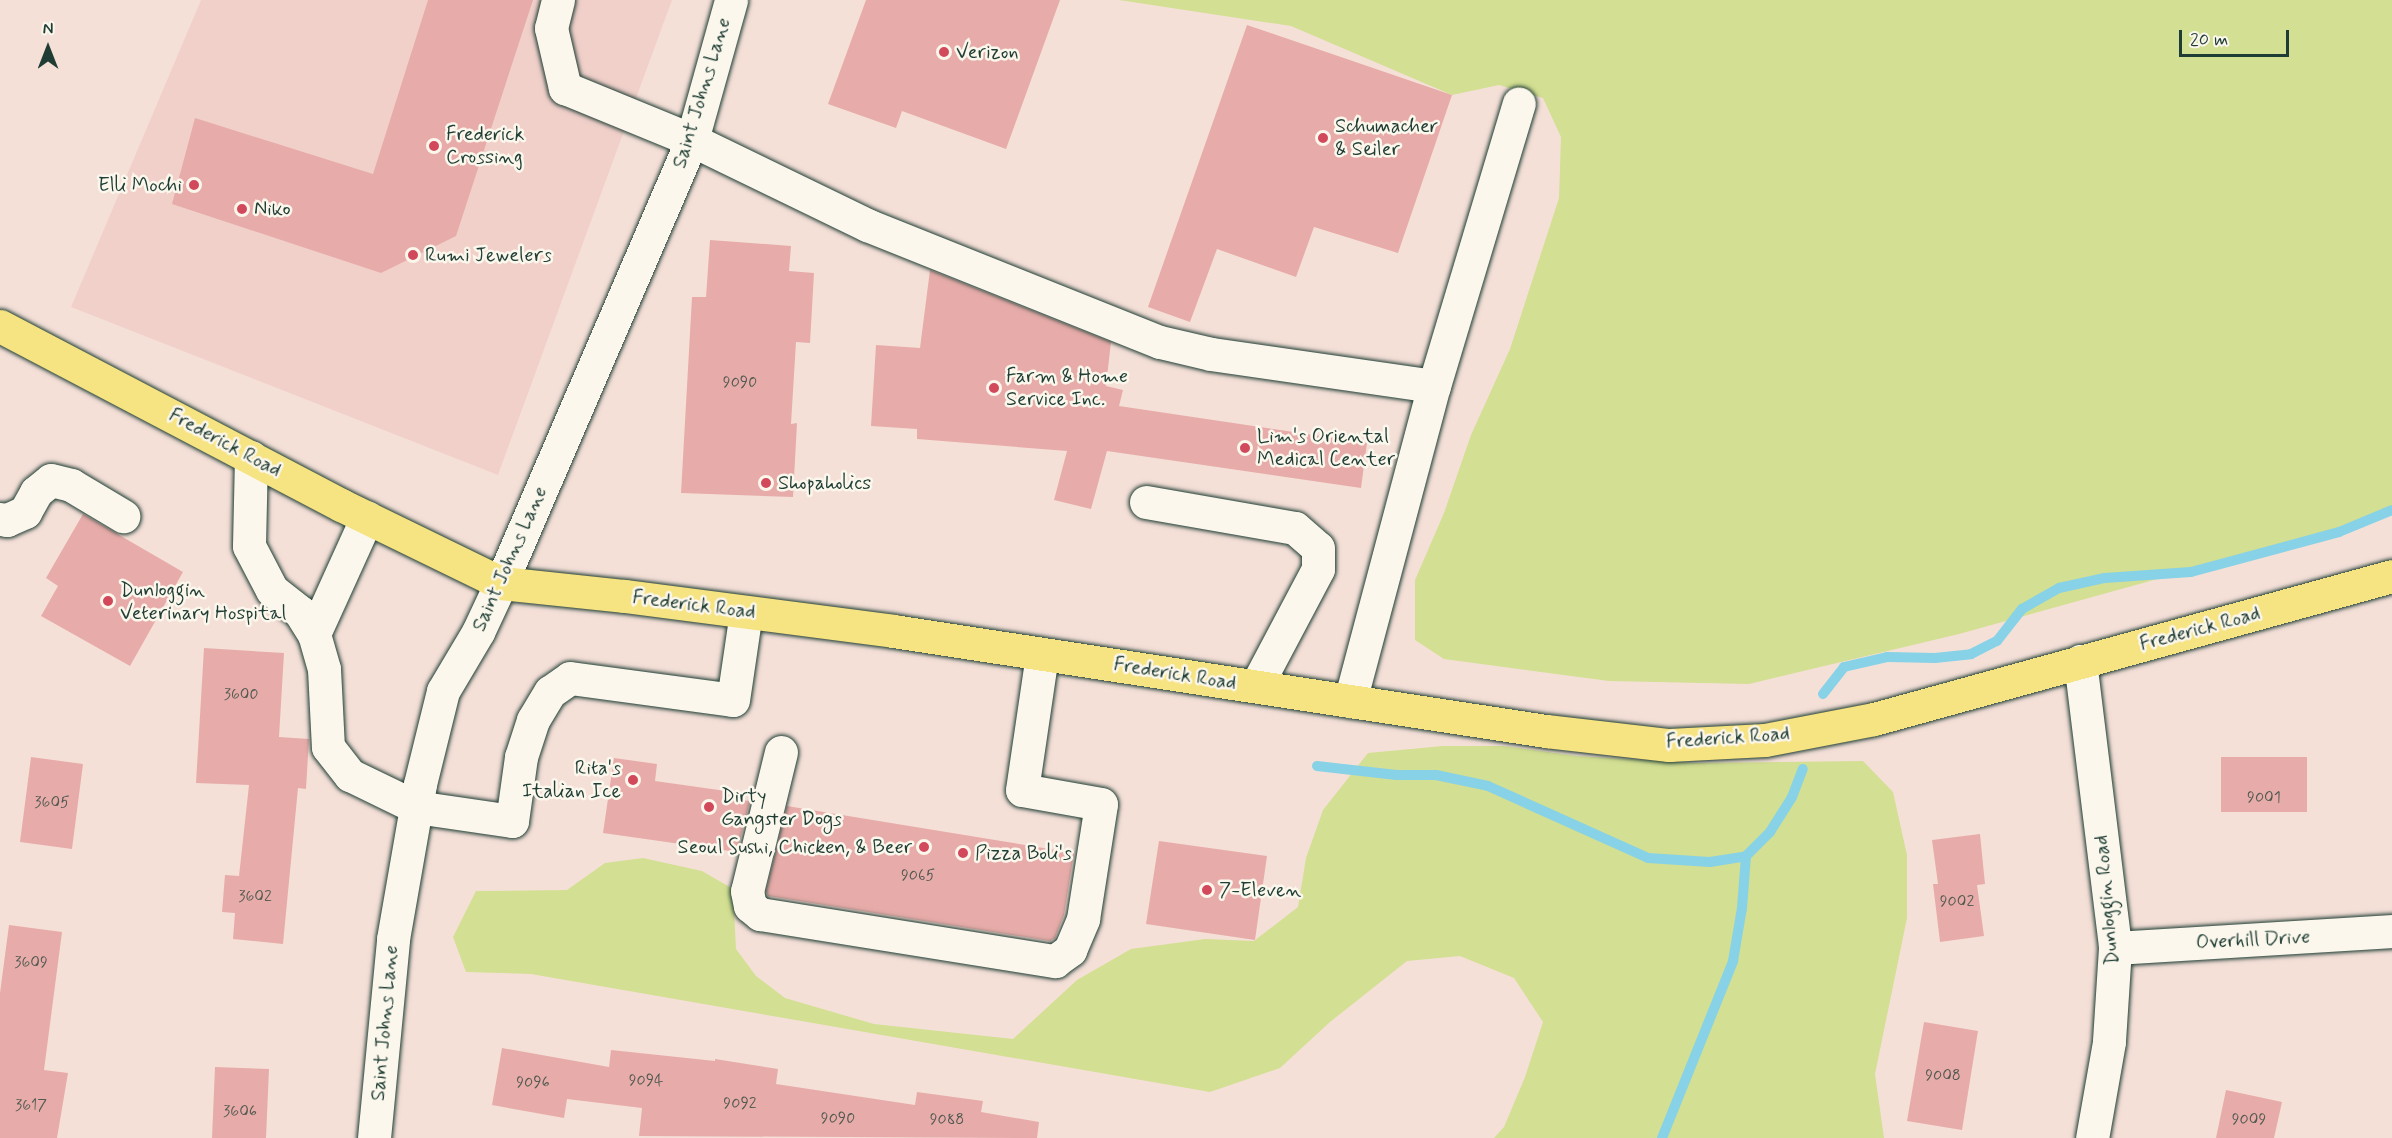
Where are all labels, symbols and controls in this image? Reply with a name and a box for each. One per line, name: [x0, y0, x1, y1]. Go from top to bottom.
street label: Saint Johns Lane: [668, 16, 736, 170]
north arrow: [18, 18, 78, 78]
scale bar: [2182, 18, 2292, 56]
text: N: [43, 19, 53, 40]
text: 20 m: [2190, 28, 2228, 52]
place label: Verizon: [956, 40, 1018, 64]
marker: Verizon: [937, 45, 951, 59]
place label: Schumacher & Seiler: [1335, 114, 1438, 161]
place label: Frederick Crossing: [446, 122, 524, 169]
marker: Schumacher & Seiler: [1316, 131, 1330, 145]
marker: Frederick Crossing: [427, 139, 441, 153]
place label: Elli Mochi: [98, 173, 182, 197]
marker: Elli Mochi: [187, 178, 201, 192]
place label: Niko: [254, 197, 291, 221]
marker: Niko: [235, 202, 249, 216]
place label: Rumi Jewelers: [425, 243, 549, 267]
marker: Rumi Jewelers: [406, 248, 420, 262]
place label: Farm & Home Service Inc.: [1006, 365, 1128, 412]
house number: 9090: [723, 373, 757, 393]
marker: Farm & Home Service Inc.: [987, 381, 1001, 395]
street label: Frederick Road: [165, 403, 285, 483]
place label: Lim's Oriental Medical Center: [1257, 424, 1391, 471]
marker: Lim's Oriental Medical Center: [1238, 441, 1252, 455]
place label: Shopaholics: [778, 471, 871, 495]
marker: Shopaholics: [759, 476, 773, 490]
street label: Saint Johns Lane: [468, 484, 552, 634]
place label: Dunloggin Veterinary Hospital: [120, 578, 286, 625]
street label: Frederick Road: [631, 586, 757, 624]
marker: Dunloggin Veterinary Hospital: [101, 594, 115, 608]
street label: Frederick Road: [2137, 601, 2263, 657]
street label: Frederick Road: [1112, 652, 1238, 696]
house number: 3600: [224, 685, 258, 705]
street label: Frederick Road: [1665, 722, 1791, 754]
place label: Rita's Italian Ice: [525, 756, 621, 803]
marker: Rita's Italian Ice: [626, 773, 640, 787]
place label: Dirty Gangster Dogs: [721, 784, 842, 831]
house number: 9001: [2247, 788, 2281, 808]
house number: 3605: [34, 793, 70, 813]
marker: Dirty Gangster Dogs: [702, 800, 716, 814]
street label: Dunloggin Road: [2089, 834, 2125, 966]
place label: Seoul Sushi, Chicken, & Beer: [677, 835, 912, 859]
marker: Seoul Sushi, Chicken, & Beer: [917, 840, 931, 854]
place label: Pizza Boli's: [975, 841, 1073, 865]
marker: Pizza Boli's: [956, 846, 970, 860]
house number: 9065: [901, 866, 935, 886]
place label: 7-Eleven: [1219, 878, 1301, 902]
marker: 7-Eleven: [1200, 883, 1214, 897]
house number: 3602: [238, 887, 272, 907]
house number: 9002: [1940, 892, 1974, 912]
street label: Overhill Drive: [2196, 925, 2310, 955]
street label: Saint Johns Lane: [366, 945, 404, 1101]
house number: 3609: [14, 953, 48, 973]
house number: 9008: [1925, 1066, 1961, 1086]
house number: 9094: [629, 1071, 663, 1091]
house number: 9096: [516, 1073, 550, 1093]
house number: 9092: [723, 1094, 757, 1114]
house number: 3617: [15, 1096, 47, 1116]
house number: 3606: [223, 1102, 257, 1122]
house number: 9090: [821, 1109, 855, 1129]
house number: 9088: [930, 1110, 964, 1130]
house number: 9009: [2232, 1110, 2266, 1130]

